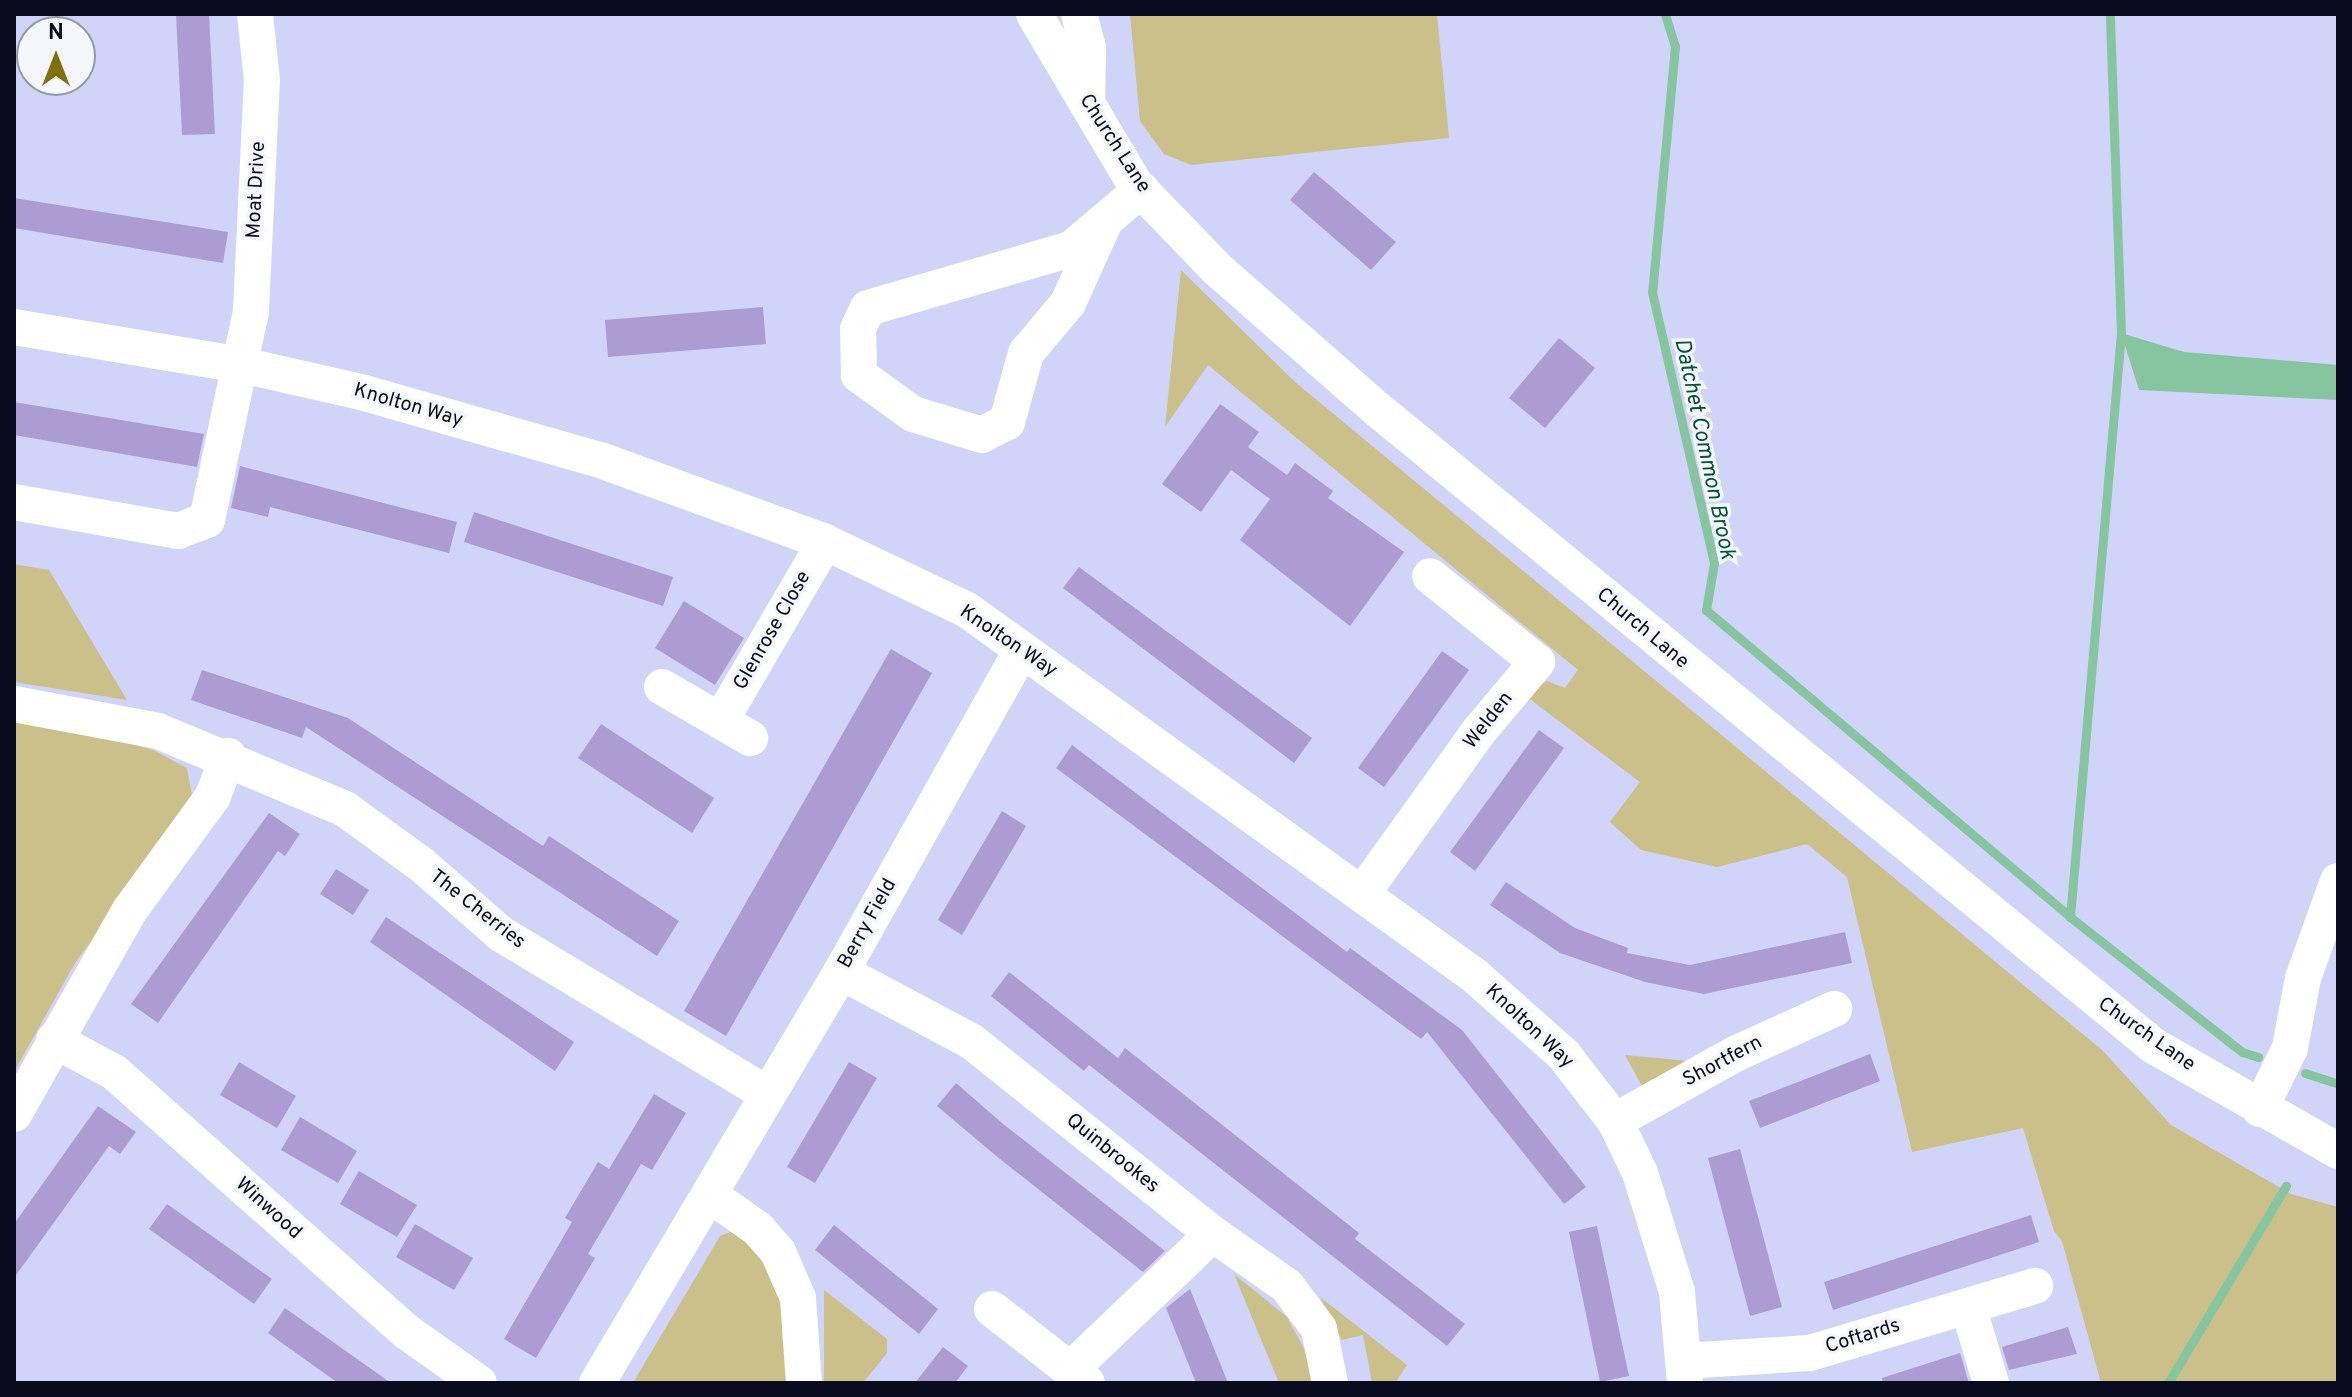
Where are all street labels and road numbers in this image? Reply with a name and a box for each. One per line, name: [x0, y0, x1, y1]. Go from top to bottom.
street label: Church Lane: [1073, 90, 1155, 198]
street label: Moat Drive: [242, 141, 272, 239]
street label: Knolton Way: [350, 379, 466, 433]
street label: Glenrose Close: [729, 567, 817, 695]
street label: Church Lane: [1591, 583, 1693, 675]
street label: Knolton Way: [954, 600, 1062, 684]
street label: Welden: [1459, 688, 1519, 754]
street label: The Cherries: [424, 865, 530, 955]
street label: Berry Field: [834, 875, 902, 973]
street label: Knolton Way: [1480, 980, 1578, 1074]
street label: Church Lane: [2093, 993, 2199, 1077]
street label: Shortfern: [1679, 1031, 1767, 1093]
street label: Quinbrookes: [1060, 1109, 1164, 1199]
street label: Winwood: [230, 1173, 306, 1245]
street label: Coftards: [1823, 1314, 1903, 1360]

